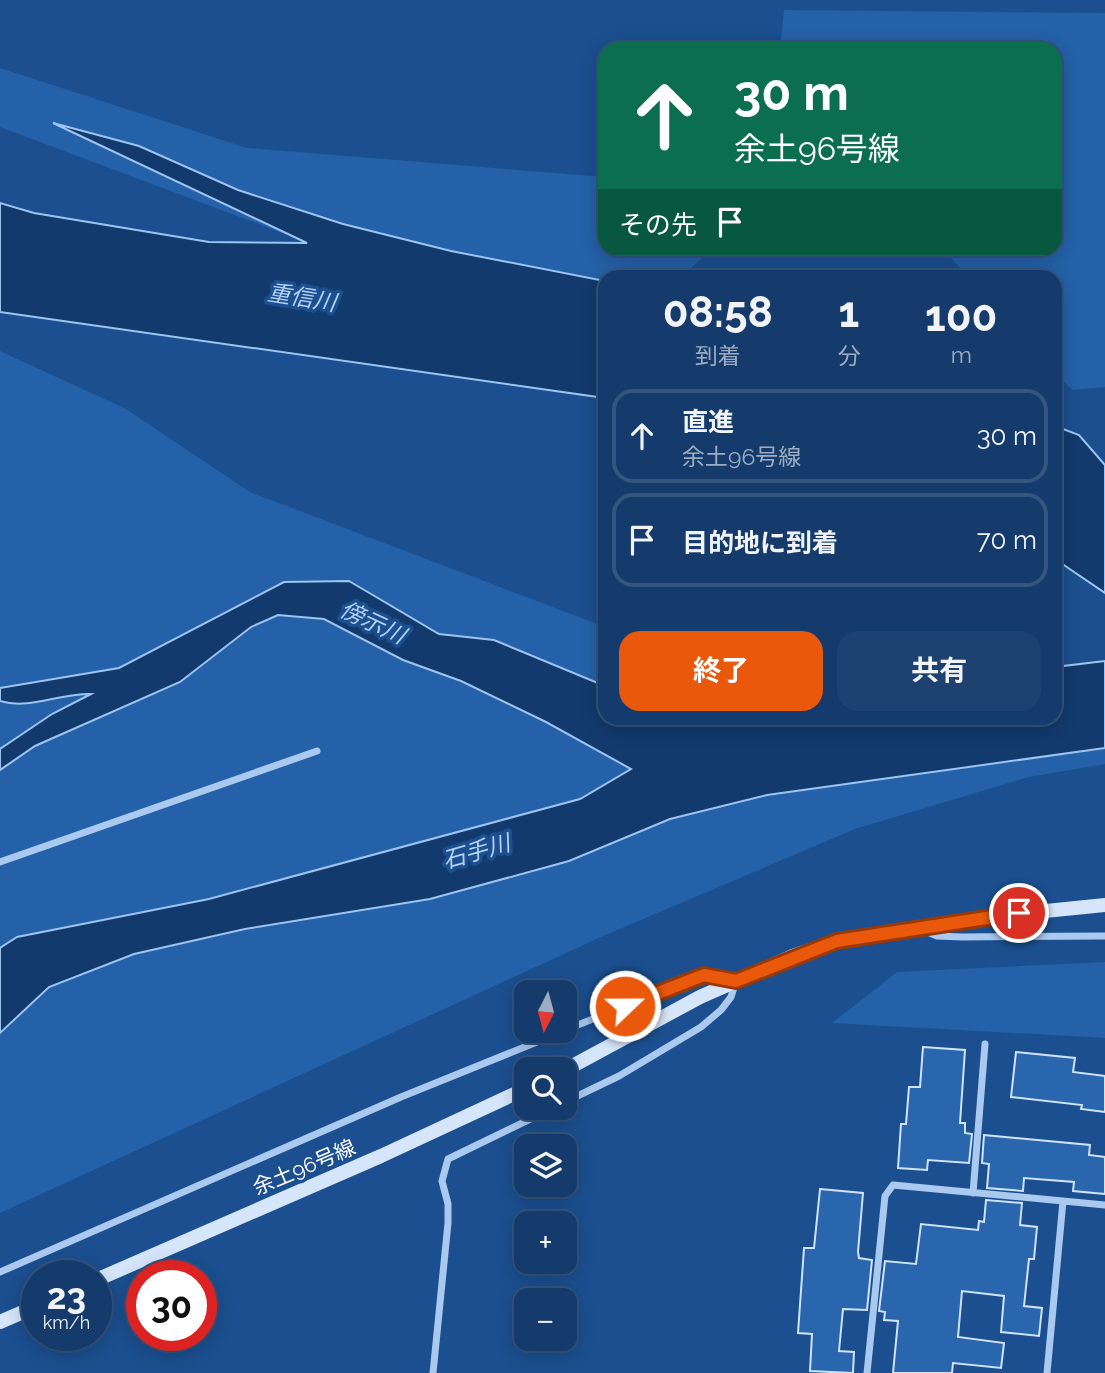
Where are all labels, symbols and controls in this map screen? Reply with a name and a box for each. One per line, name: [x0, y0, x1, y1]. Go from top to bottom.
text: 30 m: [734, 64, 849, 121]
icon: ahead: [619, 70, 710, 161]
text: 余土96号線: [734, 130, 900, 167]
icon: arrive: [711, 203, 749, 241]
text: その先: [619, 210, 697, 240]
water label: 重信川: [266, 278, 341, 316]
text: 08:58: [663, 288, 773, 337]
text: 1: [839, 288, 859, 337]
text: 100: [925, 292, 997, 341]
text: m: [951, 341, 972, 368]
text: 到着: [695, 342, 741, 369]
text: 分: [837, 342, 860, 369]
text: 直進: [682, 407, 734, 437]
icon: ahead: [623, 417, 661, 455]
text: 30 m: [977, 421, 1037, 451]
text: 余土96号線: [682, 443, 801, 470]
icon: arrive: [623, 521, 661, 559]
text: 70 m: [977, 525, 1037, 555]
text: 目的地に到着: [682, 528, 838, 558]
water label: 傍示川: [336, 595, 413, 650]
button: 終了: [619, 631, 823, 711]
button: 共有: [837, 631, 1041, 711]
water label: 石手川: [439, 828, 516, 873]
pin: [989, 883, 1049, 943]
icon: arrive: [1000, 894, 1038, 932]
position arrow: [588, 969, 662, 1043]
north arrow: [514, 980, 578, 1043]
map controls: [514, 980, 577, 1351]
button: search: [514, 1057, 577, 1120]
street label: 余土96号線: [249, 1134, 359, 1200]
button: layers: [514, 1134, 577, 1197]
button: +: [514, 1211, 577, 1274]
speed limit sign: 30: [126, 1260, 217, 1351]
text: 23: [47, 1276, 86, 1317]
button: −: [514, 1288, 577, 1351]
text: km/h: [43, 1312, 90, 1333]

